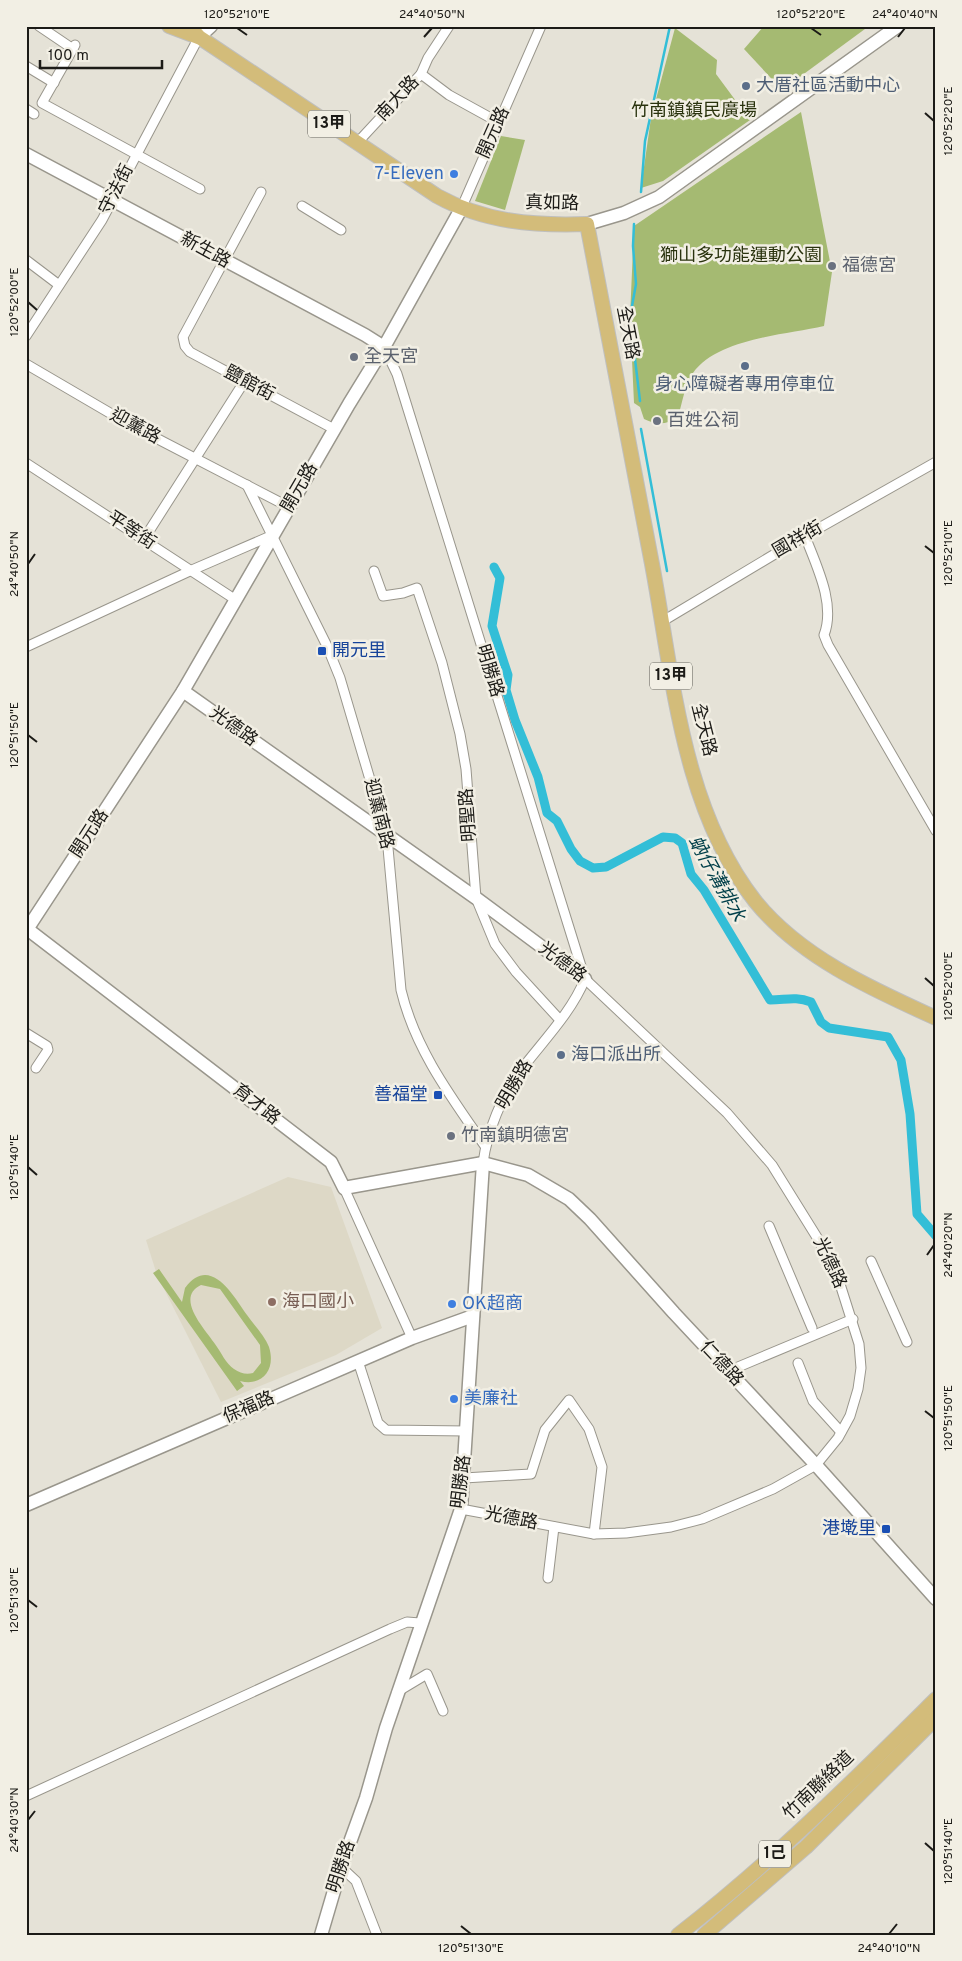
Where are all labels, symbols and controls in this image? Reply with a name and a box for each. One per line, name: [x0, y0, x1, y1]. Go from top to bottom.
text: 120°52'10"E: [204, 7, 270, 23]
text: 24°40'50"N: [399, 7, 465, 23]
text: 120°52'20"E: [777, 7, 845, 23]
text: 24°40'40"N: [872, 7, 938, 23]
scale bar: [40, 38, 162, 70]
text: 100 m: [48, 47, 89, 66]
street label: 南大路: [371, 71, 425, 127]
place label: 大厝社區活動中心: [756, 75, 900, 98]
marker: 大厝社區活動中心: [740, 80, 752, 92]
text: 120°52'20"E: [941, 87, 957, 155]
park label: 竹南鎮鎮民廣場: [631, 100, 757, 123]
street label: 開元路: [473, 104, 515, 162]
road number: 13甲: [308, 110, 350, 138]
street label: 守法街: [94, 161, 140, 219]
place label: 7-Eleven: [375, 163, 444, 186]
marker: 7-Eleven: [448, 168, 460, 180]
street label: 真如路: [525, 192, 579, 216]
street label: 新生路: [176, 228, 234, 274]
park label: 獅山多功能運動公園: [660, 245, 822, 268]
place label: 福德宮: [842, 255, 896, 278]
marker: 福德宮: [826, 260, 838, 272]
text: 120°52'00"E: [7, 267, 23, 337]
street label: 全天路: [611, 304, 643, 362]
place label: 全天宮: [364, 346, 418, 369]
marker: 全天宮: [348, 351, 360, 363]
marker: 身心障礙者專用停車位: [739, 360, 751, 372]
street label: 鹽館街: [220, 361, 278, 407]
place label: 身心障礙者專用停車位: [655, 374, 835, 397]
street label: 迎薰路: [106, 404, 164, 450]
place label: 百姓公祠: [667, 410, 739, 433]
marker: 百姓公祠: [651, 415, 663, 427]
street label: 開元路: [277, 459, 323, 517]
street label: 平等街: [102, 507, 160, 555]
street label: 國祥街: [769, 517, 827, 563]
text: 120°52'10"E: [941, 520, 957, 586]
text: 24°40'50"N: [7, 531, 23, 597]
place label: 開元里: [332, 640, 386, 663]
street label: 明勝路: [470, 642, 508, 700]
marker: 開元里: [316, 645, 328, 657]
road number: 13甲: [650, 662, 692, 689]
street label: 全天路: [685, 701, 721, 759]
text: 120°51'50"E: [7, 702, 23, 768]
street label: 光德路: [204, 702, 262, 752]
street label: 迎薰南路: [358, 776, 398, 852]
street label: 明聖路: [456, 787, 482, 843]
street label: 開元路: [66, 805, 114, 863]
water label: 蚋仔溝排水: [682, 832, 750, 927]
street label: 光德路: [534, 938, 590, 988]
text: 120°52'00"E: [941, 951, 957, 1021]
place label: 海口派出所: [571, 1044, 661, 1067]
marker: 海口派出所: [555, 1049, 567, 1061]
street label: 明勝路: [492, 1056, 538, 1114]
street label: 育才路: [228, 1079, 284, 1131]
place label: 善福堂: [374, 1084, 428, 1107]
marker: 善福堂: [432, 1089, 444, 1101]
place label: 竹南鎮明德宮: [461, 1125, 569, 1148]
marker: 竹南鎮明德宮: [445, 1130, 457, 1142]
text: 120°51'40"E: [7, 1134, 23, 1200]
text: 24°40'20"N: [941, 1212, 957, 1278]
street label: 光德路: [807, 1234, 851, 1292]
place label: 海口國小: [282, 1291, 354, 1314]
place label: OK超商: [462, 1293, 523, 1316]
marker: 海口國小: [266, 1296, 278, 1308]
marker: OK超商: [446, 1298, 458, 1310]
street label: 仁德路: [694, 1336, 748, 1392]
text: 120°51'50"E: [941, 1385, 957, 1451]
street label: 保福路: [220, 1387, 278, 1429]
place label: 美廉社: [464, 1388, 518, 1411]
marker: 美廉社: [448, 1393, 460, 1405]
street label: 明勝路: [447, 1454, 477, 1510]
street label: 光德路: [482, 1503, 540, 1535]
place label: 港墘里: [822, 1518, 876, 1541]
marker: 港墘里: [880, 1523, 892, 1535]
text: 120°51'30"E: [7, 1567, 23, 1633]
street label: 竹南聯絡道: [779, 1746, 859, 1826]
text: 24°40'30"N: [7, 1787, 23, 1853]
text: 120°51'40"E: [941, 1818, 957, 1884]
street label: 明勝路: [323, 1838, 361, 1896]
road number: 1己: [759, 1840, 791, 1868]
text: 120°51'30"E: [438, 1941, 504, 1957]
text: 24°40'10"N: [858, 1941, 920, 1957]

